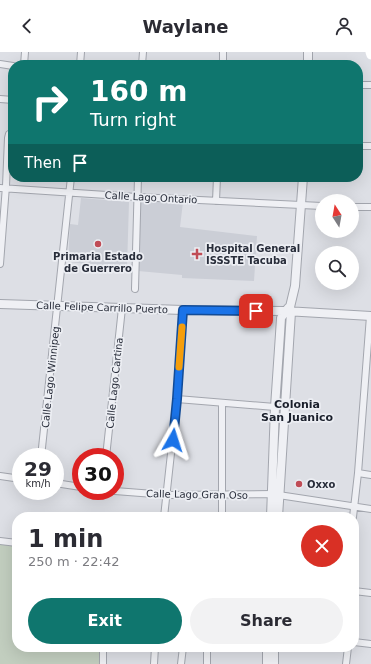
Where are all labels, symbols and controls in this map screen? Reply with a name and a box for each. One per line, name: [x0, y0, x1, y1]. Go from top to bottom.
icon: back: [16, 15, 38, 37]
icon: person: [333, 15, 355, 37]
text: Waylane: [143, 16, 228, 37]
text: 160 m: [90, 75, 187, 108]
icon: right: [24, 76, 76, 128]
text: Turn right: [90, 109, 176, 130]
icon: arrive: [69, 152, 91, 174]
text: Then: [24, 154, 61, 172]
street label: Calle Lago Ontario: [104, 190, 198, 205]
north arrow: [315, 194, 359, 238]
map controls: [315, 194, 359, 290]
marker: Primaria Estado de Guerrero: [93, 239, 103, 249]
place label: Hospital General ISSSTE Tacuba: [206, 243, 300, 266]
button: search: [315, 246, 359, 290]
marker: Hospital General ISSSTE Tacuba: [191, 248, 203, 260]
place label: Primaria Estado de Guerrero: [53, 251, 143, 274]
pin: [239, 294, 273, 328]
street label: Calle Felipe Carrillo Puerto: [36, 300, 168, 315]
icon: arrive: [245, 300, 267, 322]
street label: Calle Lago Winnipeg: [40, 326, 61, 428]
street label: Calle Lago Cartina: [104, 337, 125, 429]
district label: Colonia San Juanico: [261, 398, 333, 424]
position arrow: [152, 419, 194, 461]
speed limit sign: 30: [72, 448, 124, 500]
text: 29: [24, 457, 52, 481]
text: km/h: [25, 478, 51, 489]
marker: Oxxo: [294, 479, 304, 489]
place label: Oxxo: [307, 479, 335, 490]
street label: Calle Lago Gran Oso: [146, 488, 248, 501]
text: 1 min: [28, 525, 103, 553]
button: close: [301, 525, 343, 567]
text: 250 m · 22:42: [28, 554, 119, 569]
button: Exit: [28, 598, 182, 644]
button: Share: [190, 598, 343, 644]

